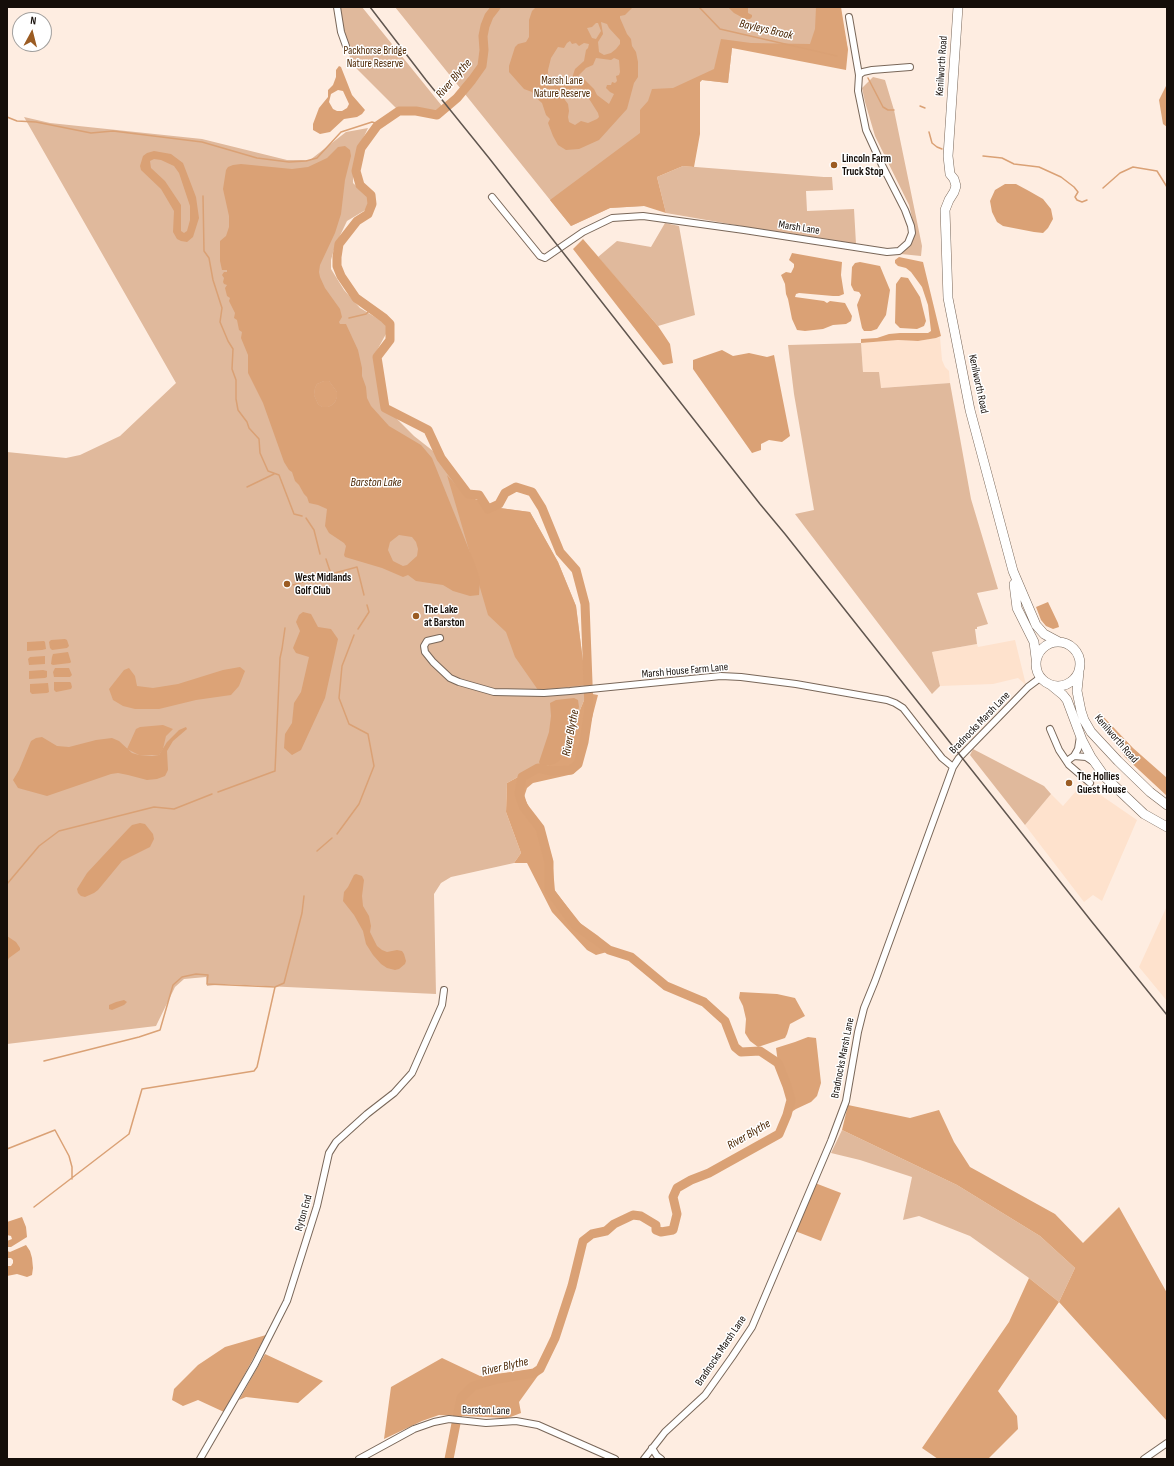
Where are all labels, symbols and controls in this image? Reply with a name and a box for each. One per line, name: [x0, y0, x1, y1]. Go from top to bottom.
north arrow: [12, 12, 52, 52]
text: N: [30, 14, 37, 27]
water label: Bayleys Brook: [738, 17, 794, 43]
street label: Kenilworth Road: [933, 36, 951, 96]
park label: Packhorse Bridge Nature Reserve: [343, 44, 407, 70]
water label: River Blythe: [433, 56, 475, 102]
park label: Marsh Lane Nature Reserve: [534, 74, 590, 100]
place label: Lincoln Farm Truck Stop: [842, 152, 891, 178]
marker: Lincoln Farm Truck Stop: [829, 160, 839, 170]
street label: Marsh Lane: [777, 218, 821, 238]
street label: Kenilworth Road: [965, 353, 991, 415]
water label: Barston Lake: [351, 476, 401, 490]
place label: West Midlands Golf Club: [295, 571, 351, 597]
marker: West Midlands Golf Club: [282, 579, 292, 589]
place label: The Lake at Barston: [424, 603, 464, 629]
marker: The Lake at Barston: [411, 611, 421, 621]
street label: Marsh House Farm Lane: [641, 661, 729, 681]
street label: Bradnocks Marsh Lane: [947, 689, 1013, 757]
water label: River Blythe: [559, 708, 583, 758]
street label: Kenilworth Road: [1091, 712, 1141, 766]
place label: The Hollies Guest House: [1077, 770, 1126, 796]
marker: The Hollies Guest House: [1064, 778, 1074, 788]
street label: Bradnocks Marsh Lane: [829, 1017, 857, 1099]
water label: River Blythe: [725, 1117, 773, 1153]
street label: Ryton End: [293, 1193, 315, 1233]
street label: Bradnocks Marsh Lane: [693, 1313, 749, 1389]
water label: River Blythe: [480, 1355, 530, 1379]
street label: Barston Lane: [462, 1404, 510, 1418]

